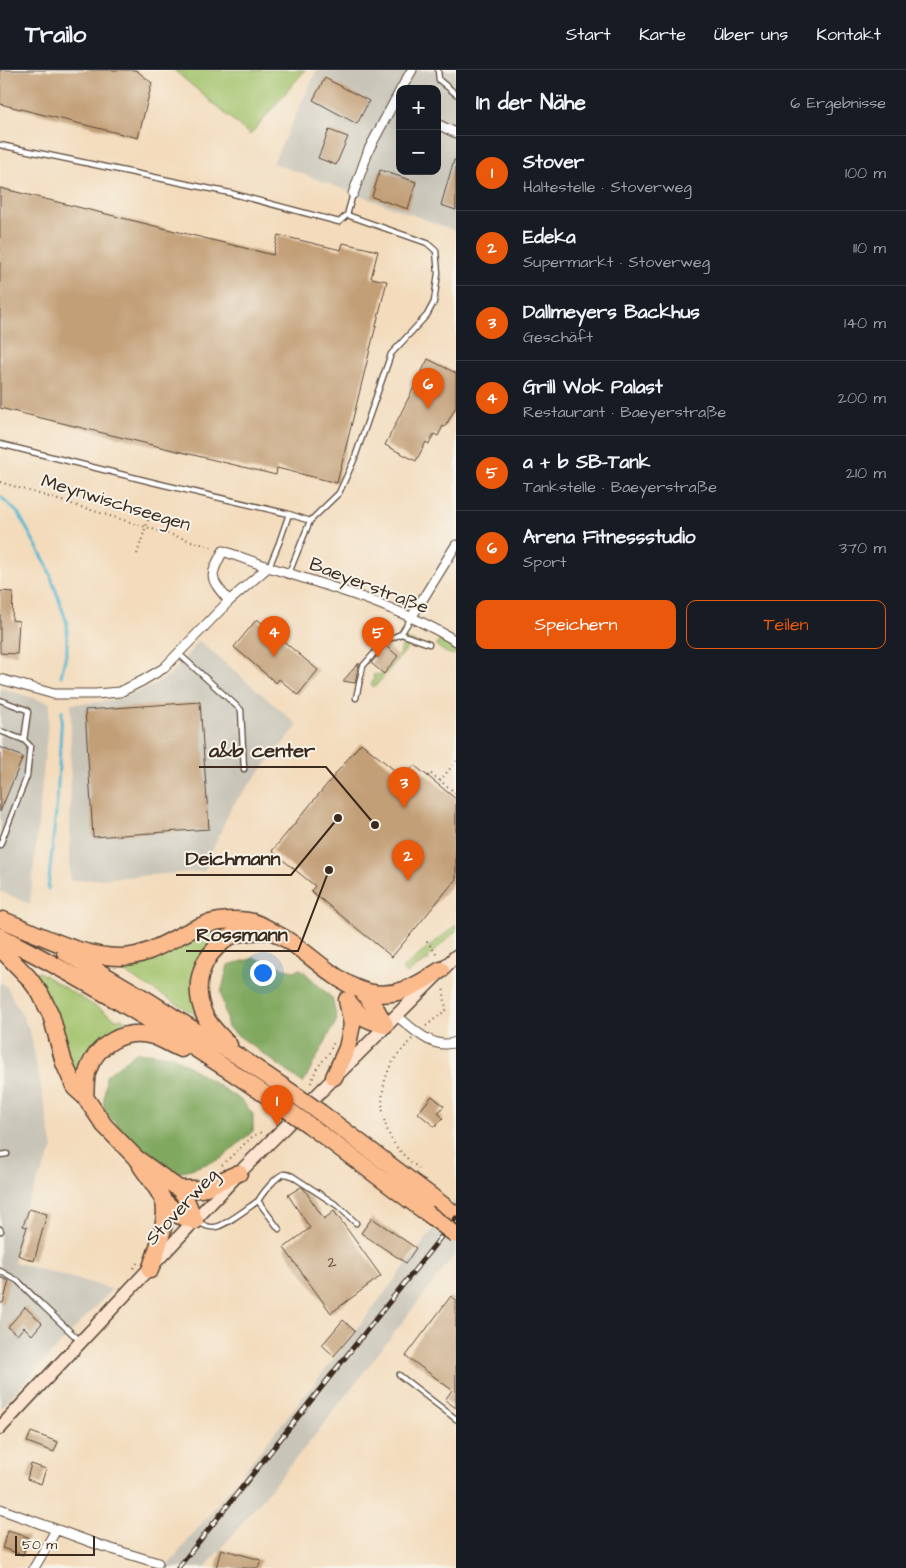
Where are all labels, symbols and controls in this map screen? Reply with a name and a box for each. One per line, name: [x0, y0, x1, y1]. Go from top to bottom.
text: Trailo: [25, 18, 86, 52]
text: Start: [566, 22, 611, 47]
text: Karte: [639, 22, 686, 47]
text: Über uns: [714, 22, 788, 47]
text: Kontakt: [816, 22, 881, 47]
map controls: [396, 85, 441, 175]
button: +: [396, 85, 441, 130]
text: In der Nähe: [476, 88, 586, 117]
text: 6 Ergebnisse: [790, 92, 886, 114]
button: −: [396, 130, 441, 175]
text: Stover: [523, 149, 584, 176]
text: 1: [491, 162, 493, 184]
text: 100 m: [845, 162, 886, 184]
text: Haltestelle · Stoverweg: [523, 176, 692, 198]
text: Edeka: [523, 224, 576, 251]
text: 2: [487, 237, 497, 259]
text: 110 m: [853, 237, 886, 259]
text: Supermarkt · Stoverweg: [523, 251, 710, 273]
text: Dallmeyers Backhus: [523, 299, 700, 326]
text: 3: [488, 312, 496, 334]
text: 140 m: [844, 312, 886, 334]
text: Geschäft: [523, 326, 593, 348]
pin: 6: [412, 368, 444, 409]
text: Grill Wok Palast: [523, 374, 663, 401]
text: 4: [487, 387, 497, 409]
text: 200 m: [838, 387, 886, 409]
text: Restaurant · Baeyerstraße: [523, 401, 726, 423]
text: a + b SB-Tank: [523, 449, 650, 476]
text: 5: [486, 462, 498, 484]
text: 210 m: [846, 462, 886, 484]
street label: Meynwischseegen: [38, 467, 194, 539]
text: Tankstelle · Baeyerstraße: [523, 476, 717, 498]
text: Arena Fitnessstudio: [523, 524, 695, 551]
text: 6: [487, 537, 497, 559]
text: 370 m: [839, 537, 886, 559]
street label: Baeyerstraße: [305, 551, 433, 622]
text: Sport: [523, 551, 566, 573]
button: Speichern: [476, 600, 676, 649]
button: Teilen: [686, 600, 886, 649]
pin: 4: [258, 616, 290, 657]
pin: 5: [362, 617, 394, 658]
callout: a&b center: [199, 732, 326, 767]
text: a&b center: [208, 737, 316, 765]
pin: 3: [388, 767, 420, 808]
callout: Deichmann: [176, 840, 291, 875]
pin: 2: [392, 840, 424, 881]
text: Deichmann: [185, 845, 281, 873]
callout: Rossmann: [186, 916, 298, 951]
text: Rossmann: [196, 921, 288, 949]
your location: [250, 960, 276, 986]
pin: 1: [261, 1085, 293, 1126]
street label: Stoverweg: [139, 1162, 226, 1252]
house number: 2: [327, 1251, 337, 1273]
scale bar: [15, 1533, 95, 1556]
text: 50 m: [22, 1535, 57, 1555]

